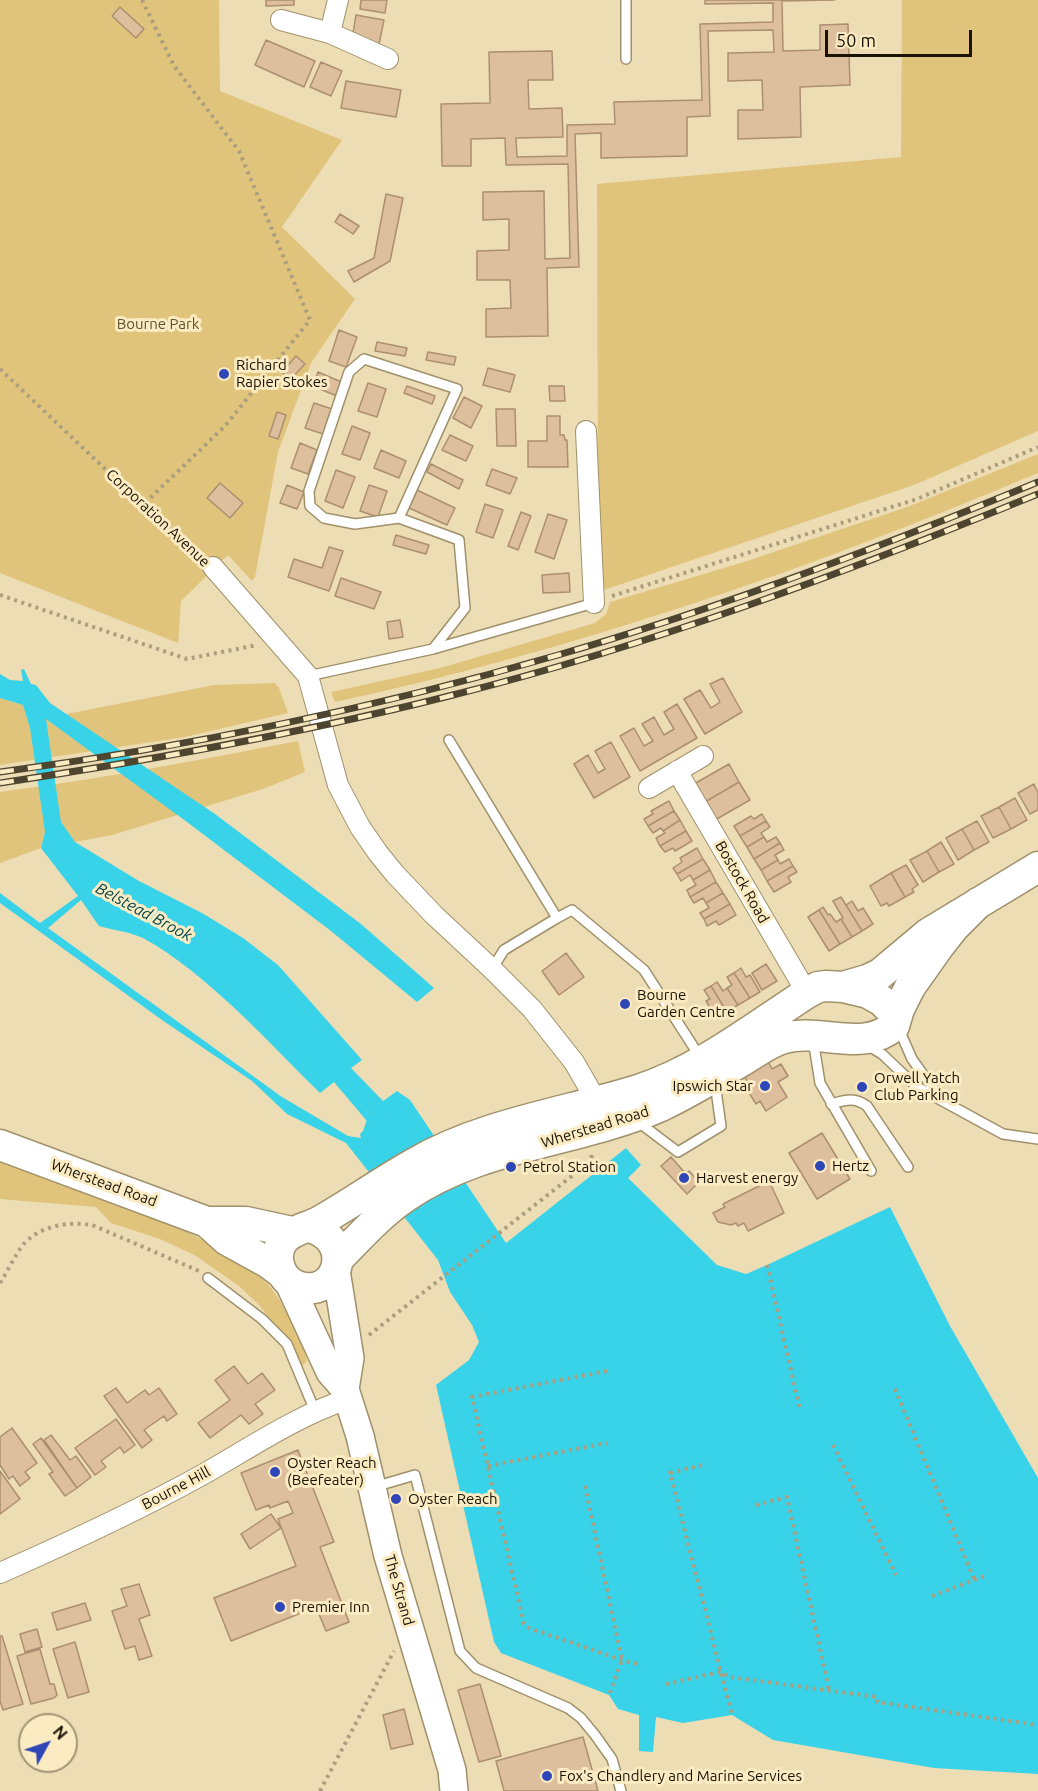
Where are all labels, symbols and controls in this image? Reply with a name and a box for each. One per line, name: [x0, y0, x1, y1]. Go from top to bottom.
scale bar: [828, 18, 975, 56]
text: 50 m: [836, 30, 876, 50]
park label: Bourne Park: [117, 315, 199, 333]
place label: Richard Rapier Stokes: [236, 356, 327, 391]
marker: Richard Rapier Stokes: [217, 367, 231, 381]
street label: Corporation Avenue: [102, 465, 214, 571]
street label: Bostock Road: [711, 838, 773, 926]
water label: Belstead Brook: [93, 879, 195, 945]
place label: Bourne Garden Centre: [637, 986, 735, 1021]
marker: Bourne Garden Centre: [618, 997, 632, 1011]
place label: Orwell Yatch Club Parking: [874, 1069, 960, 1104]
place label: Ipswich Star: [672, 1077, 753, 1095]
marker: Ipswich Star: [758, 1079, 772, 1093]
marker: Orwell Yatch Club Parking: [855, 1080, 869, 1094]
street label: Wherstead Road: [539, 1102, 651, 1152]
street label: Wherstead Road: [49, 1155, 159, 1211]
place label: Hertz: [832, 1157, 869, 1175]
place label: Petrol Station: [523, 1158, 616, 1176]
marker: Hertz: [813, 1159, 827, 1173]
marker: Petrol Station: [504, 1160, 518, 1174]
place label: Harvest energy: [696, 1169, 798, 1187]
marker: Harvest energy: [677, 1171, 691, 1185]
place label: Oyster Reach (Beefeater): [287, 1454, 376, 1489]
street label: Bourne Hill: [139, 1462, 213, 1514]
marker: Oyster Reach (Beefeater): [268, 1465, 282, 1479]
place label: Oyster Reach: [408, 1490, 497, 1508]
marker: Oyster Reach: [389, 1492, 403, 1506]
street label: The Strand: [380, 1552, 418, 1628]
place label: Premier Inn: [292, 1598, 370, 1616]
marker: Premier Inn: [273, 1600, 287, 1614]
north arrow: [18, 1713, 78, 1773]
text: N: [50, 1722, 71, 1743]
place label: Fox's Chandlery and Marine Services: [559, 1767, 802, 1785]
marker: Fox's Chandlery and Marine Services: [540, 1769, 554, 1783]

